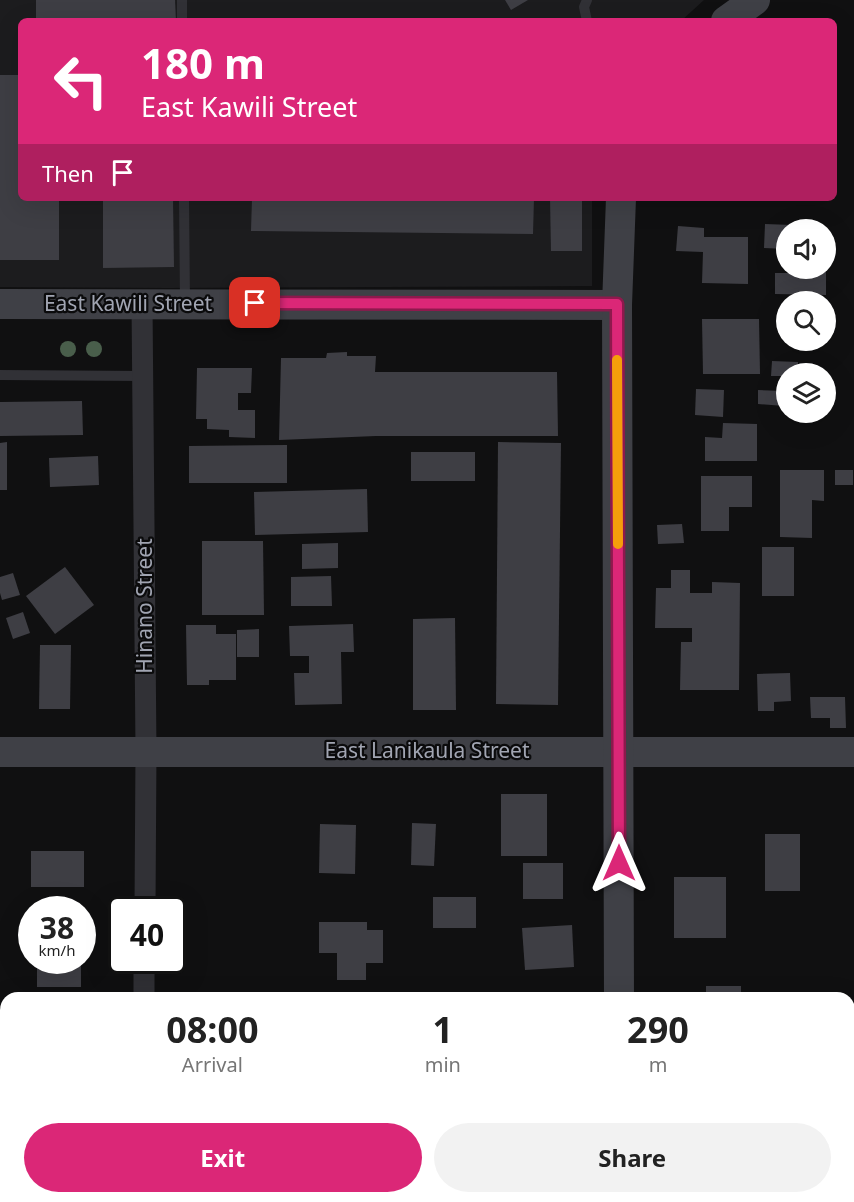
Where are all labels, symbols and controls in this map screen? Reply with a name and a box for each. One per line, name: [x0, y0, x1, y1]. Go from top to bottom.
text: 180 m: [141, 34, 265, 91]
icon: left: [42, 42, 120, 120]
text: East Kawili Street: [141, 88, 357, 125]
icon: arrive: [106, 156, 139, 189]
text: Then: [42, 158, 94, 188]
map controls: [776, 219, 836, 423]
button: sound: [776, 219, 836, 279]
pin: [229, 277, 280, 328]
icon: arrive: [238, 286, 271, 319]
street label: East Kawili Street: [44, 289, 213, 317]
button: search: [776, 291, 836, 351]
button: layers: [776, 363, 836, 423]
street label: Hinano Street: [130, 538, 158, 674]
street label: East Lanikaula Street: [324, 736, 530, 764]
position arrow: [587, 831, 651, 895]
speed limit sign: 40: [108, 896, 186, 974]
text: 38: [40, 907, 74, 948]
text: km/h: [39, 940, 75, 960]
text: 08:00: [166, 1005, 259, 1054]
text: 1: [433, 1005, 453, 1054]
text: 290: [627, 1005, 689, 1054]
text: Arrival: [182, 1051, 243, 1078]
text: min: [425, 1051, 461, 1078]
text: m: [649, 1051, 667, 1078]
button: Exit: [24, 1123, 422, 1192]
button: Share: [434, 1123, 831, 1192]

